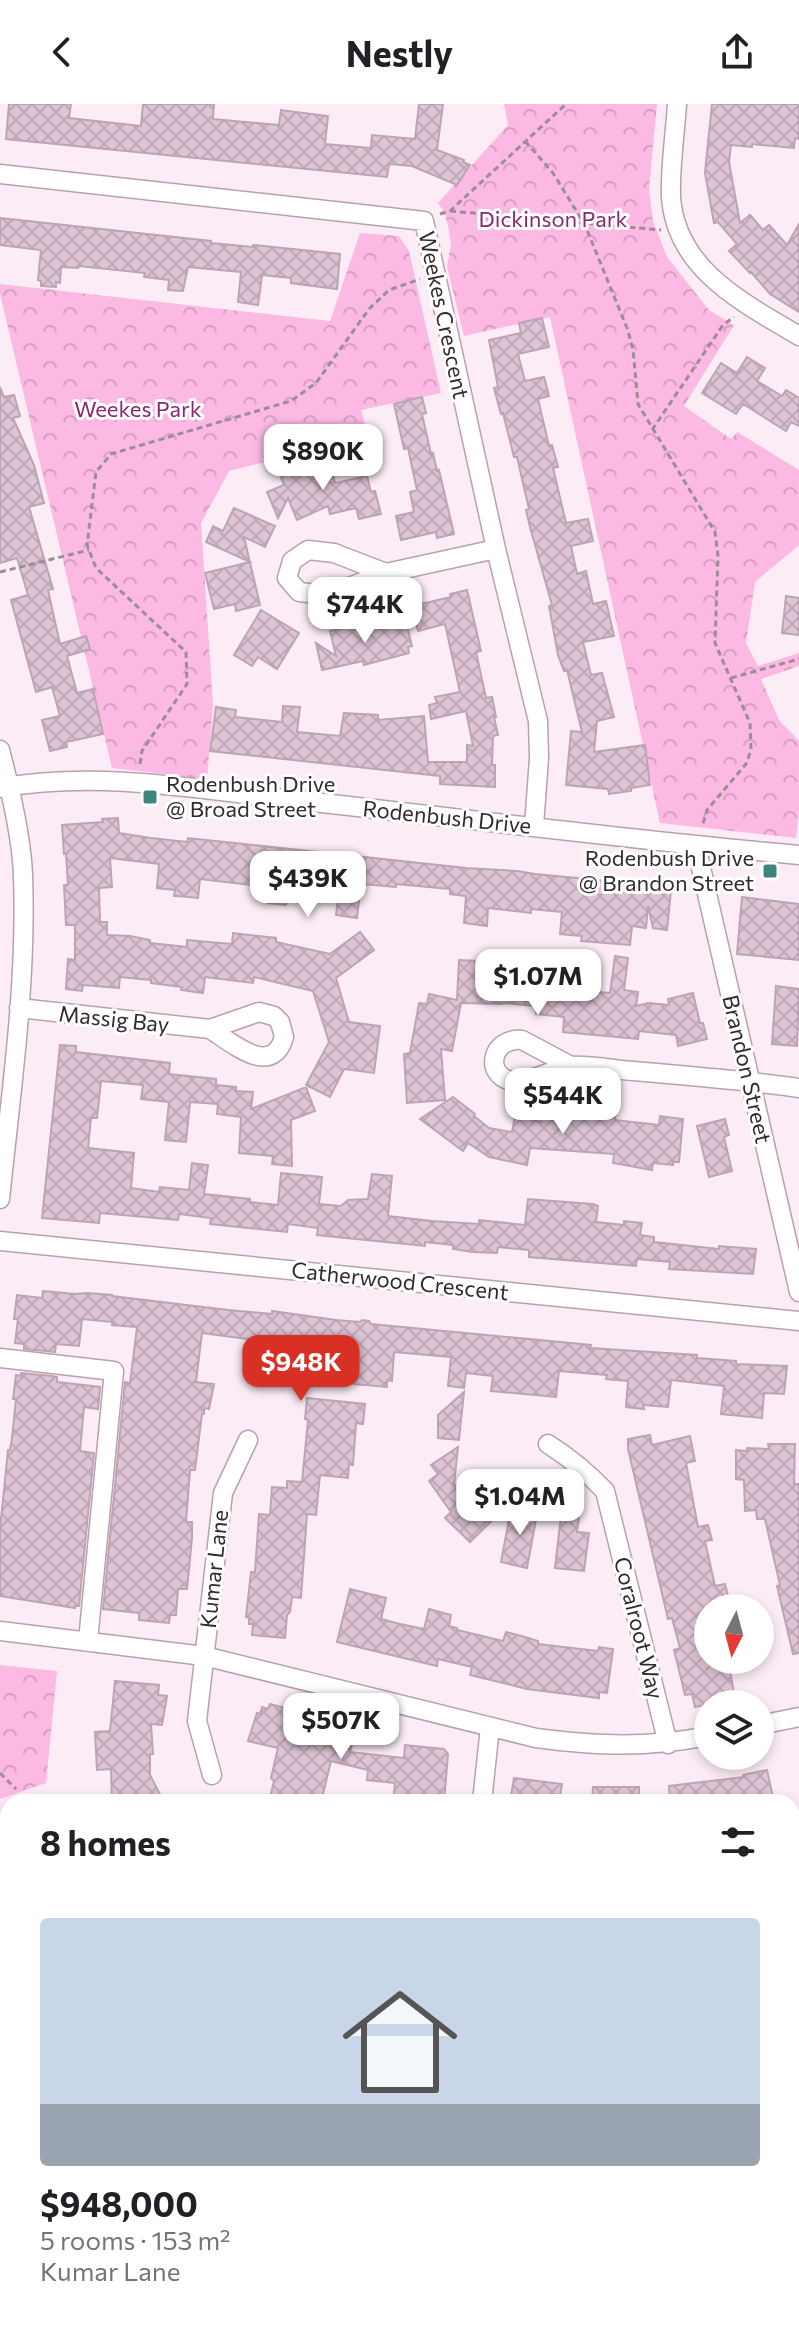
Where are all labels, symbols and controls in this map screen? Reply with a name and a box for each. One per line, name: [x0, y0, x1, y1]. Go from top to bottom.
icon: back: [40, 30, 84, 74]
text: Nestly: [346, 30, 453, 74]
icon: share: [715, 30, 759, 74]
park label: Dickinson Park: [479, 205, 628, 232]
street label: Weekes Crescent: [414, 229, 475, 401]
park label: Weekes Park: [74, 395, 202, 422]
pin: $890K: [267, 424, 379, 492]
text: $890K: [282, 434, 364, 465]
pin: $744K: [309, 577, 421, 645]
text: $744K: [326, 587, 404, 618]
place label: Rodenbush Drive @ Broad Street: [166, 770, 335, 822]
marker: Rodenbush Drive @ Broad Street: [141, 788, 159, 806]
street label: Rodenbush Drive: [361, 794, 533, 839]
place label: Rodenbush Drive @ Brandon Street: [579, 844, 754, 896]
pin: $439K: [252, 851, 364, 919]
text: $439K: [268, 861, 348, 892]
marker: Rodenbush Drive @ Brandon Street: [761, 862, 779, 880]
pin: $1.07M: [473, 949, 603, 1017]
text: $1.07M: [493, 959, 583, 990]
street label: Brandon Street: [717, 992, 778, 1146]
street label: Massig Bay: [57, 999, 171, 1038]
pin: $544K: [507, 1068, 619, 1136]
text: $544K: [523, 1078, 603, 1109]
street label: Catherwood Crescent: [290, 1256, 510, 1305]
pin: $948K: [245, 1335, 357, 1403]
text: $948K: [260, 1345, 342, 1376]
pin: $1.04M: [455, 1469, 585, 1537]
text: $1.04M: [474, 1479, 566, 1510]
street label: Kumar Lane: [194, 1508, 233, 1629]
street label: Coralroot Way: [609, 1554, 670, 1702]
north arrow: [694, 1594, 774, 1674]
map controls: [694, 1594, 774, 1770]
button: layers: [694, 1690, 774, 1770]
pin: $507K: [285, 1693, 397, 1761]
text: $507K: [301, 1703, 381, 1734]
icon: filters: [716, 1820, 760, 1864]
text: 8 homes: [40, 1821, 171, 1863]
icon: home: [328, 1970, 472, 2114]
text: $948,000: [40, 2182, 198, 2224]
text: 5 rooms · 153 m²: [40, 2224, 231, 2255]
text: Kumar Lane: [40, 2255, 180, 2286]

